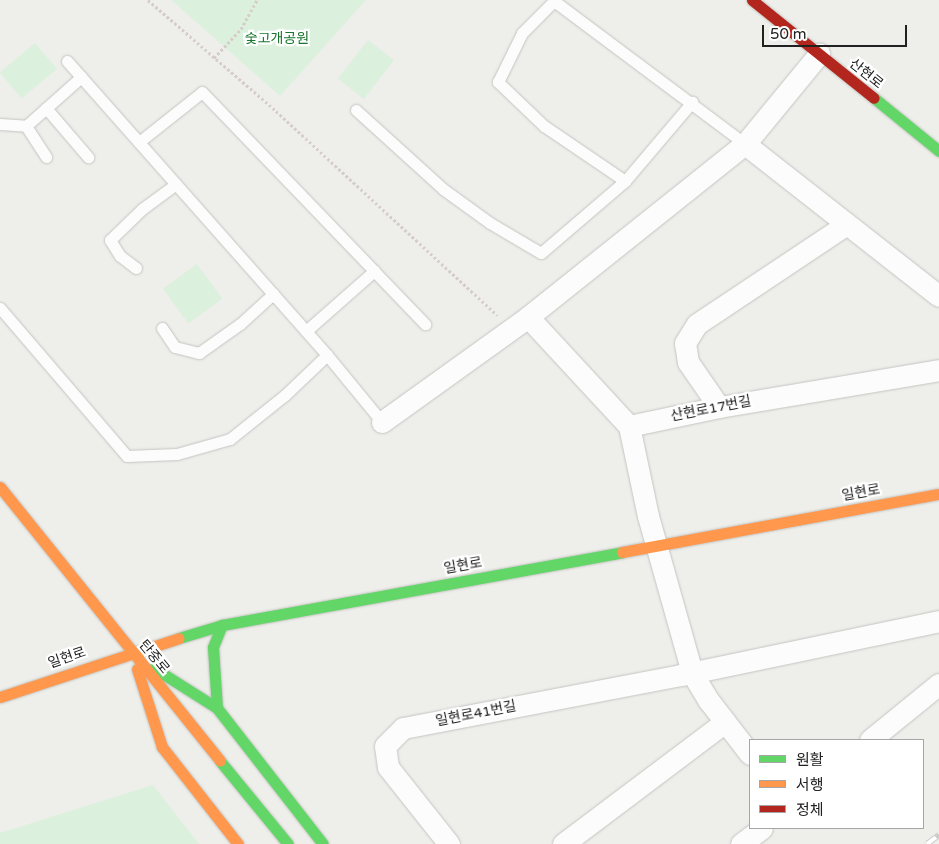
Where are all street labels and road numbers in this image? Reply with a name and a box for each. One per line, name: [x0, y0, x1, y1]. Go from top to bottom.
street label: 산현로: [846, 55, 886, 93]
street label: 산현로17번길: [669, 393, 753, 425]
street label: 일현로: [841, 481, 881, 505]
street label: 일현로: [443, 554, 483, 578]
street label: 탄중로: [135, 637, 173, 677]
street label: 일현로: [46, 644, 88, 672]
street label: 일현로41번길: [434, 698, 518, 730]

